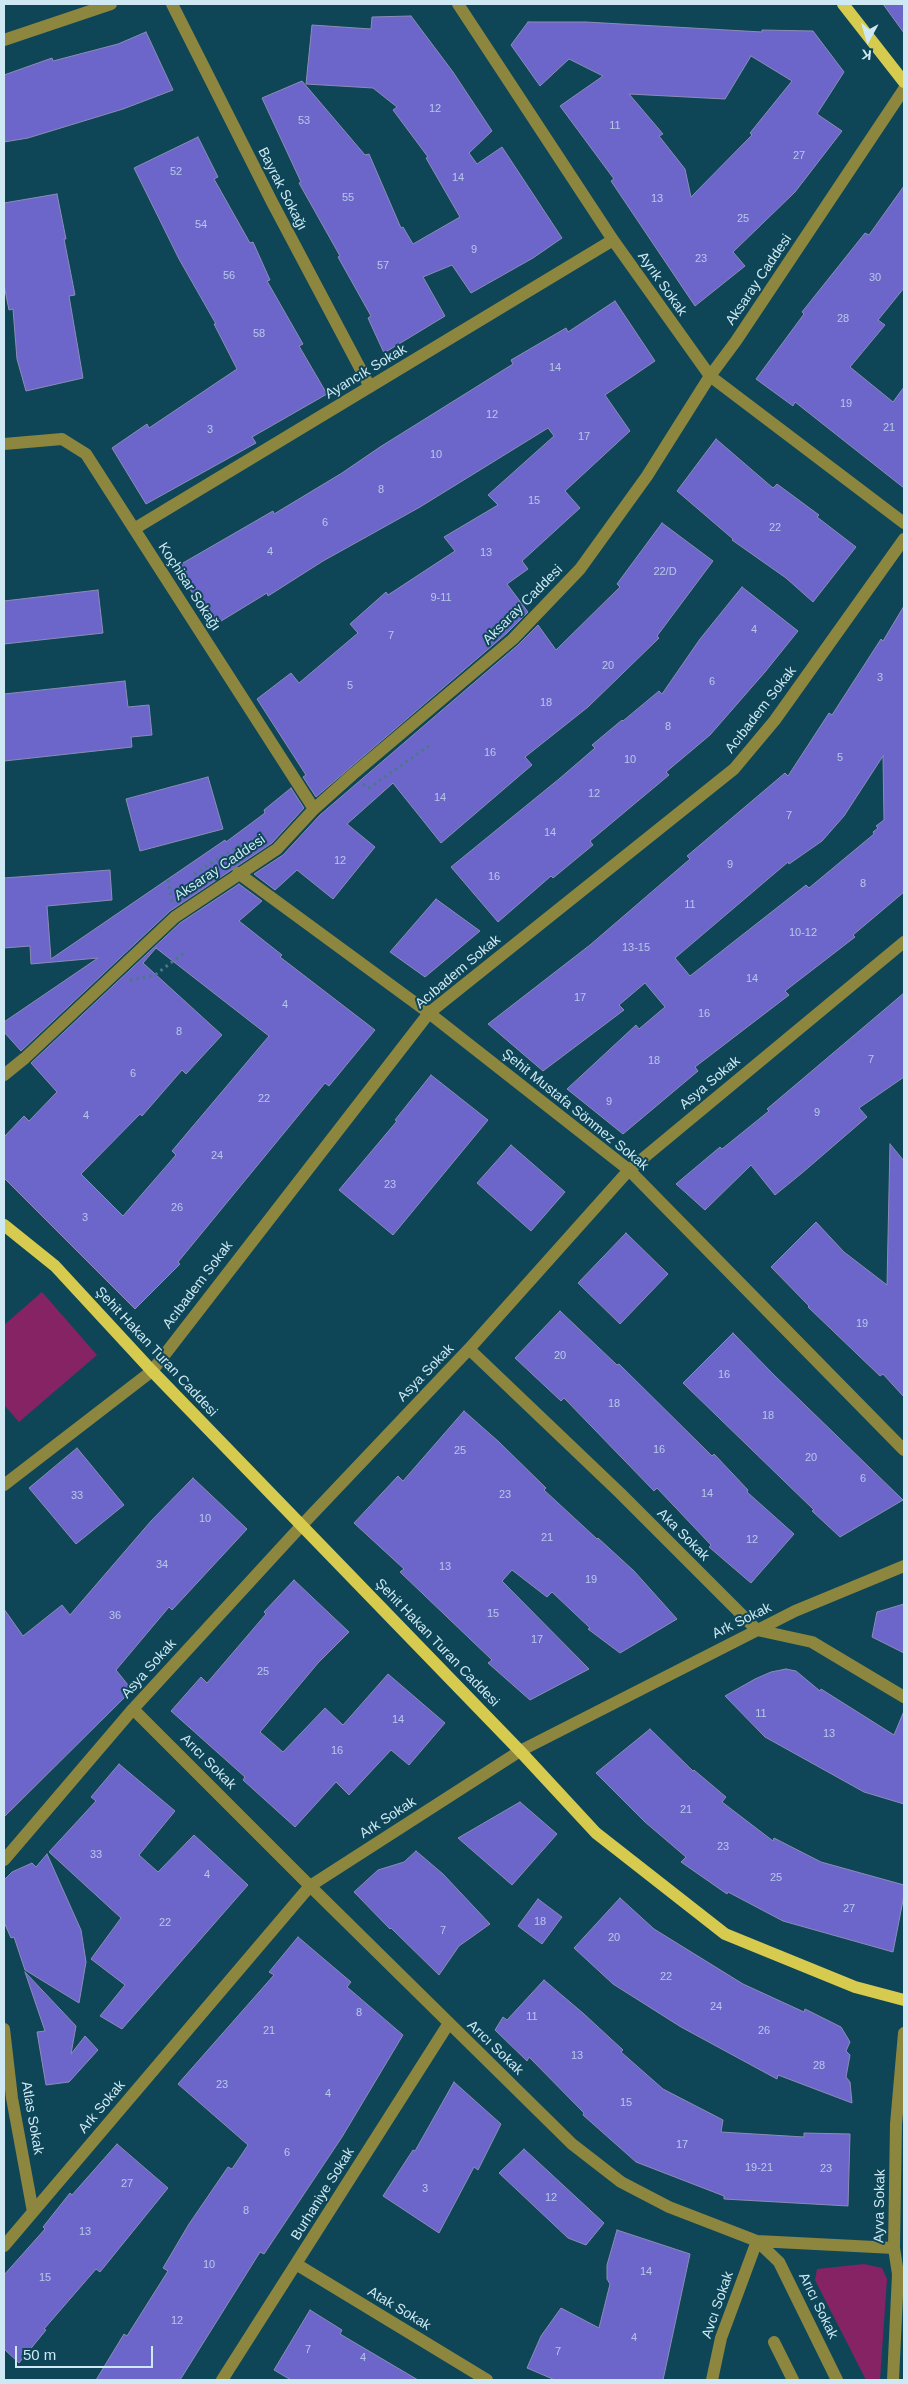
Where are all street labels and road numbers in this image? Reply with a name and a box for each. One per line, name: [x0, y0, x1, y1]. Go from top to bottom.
street label: Bayrak Sokağı: [254, 145, 310, 233]
street label: Aksaray Caddesi: [722, 231, 796, 329]
street label: Ayrık Sokak: [634, 249, 690, 319]
street label: Ayancık Sokak: [322, 341, 410, 403]
street label: Koçhisar Sokağı: [154, 540, 224, 634]
street label: Aksaray Caddesi: [480, 562, 566, 648]
street label: Acıbadem Sokak: [722, 663, 800, 757]
street label: Aksaray Caddesi: [171, 831, 269, 905]
street label: Acıbadem Sokak: [412, 932, 504, 1012]
street label: Şehit Mustafa Sönmez Sokak: [498, 1046, 652, 1174]
street label: Asya Sokak: [676, 1053, 744, 1113]
street label: Acıbadem Sokak: [159, 1238, 237, 1332]
street label: Şehit Hakan Turan Caddesi: [91, 1284, 221, 1420]
street label: Asya Sokak: [394, 1341, 458, 1405]
street label: Aka Sokak: [653, 1505, 713, 1565]
street label: Şehit Hakan Turan Caddesi: [371, 1575, 503, 1711]
street label: Ark Sokak: [710, 1599, 774, 1643]
street label: Asya Sokak: [118, 1636, 180, 1702]
street label: Arıcı Sokak: [177, 1731, 239, 1793]
street label: Ark Sokak: [357, 1794, 419, 1842]
street label: Arıcı Sokak: [463, 2017, 527, 2079]
street label: Ark Sokak: [75, 2077, 129, 2137]
street label: Atlas Sokak: [17, 2080, 47, 2156]
street label: Burhaniye Sokak: [288, 2145, 358, 2243]
street label: Ayva Sokak: [871, 2169, 889, 2243]
street label: Avcı Sokak: [699, 2269, 737, 2341]
street label: Arıcı Sokak: [795, 2270, 841, 2342]
street label: Atak Sokak: [364, 2284, 434, 2334]

